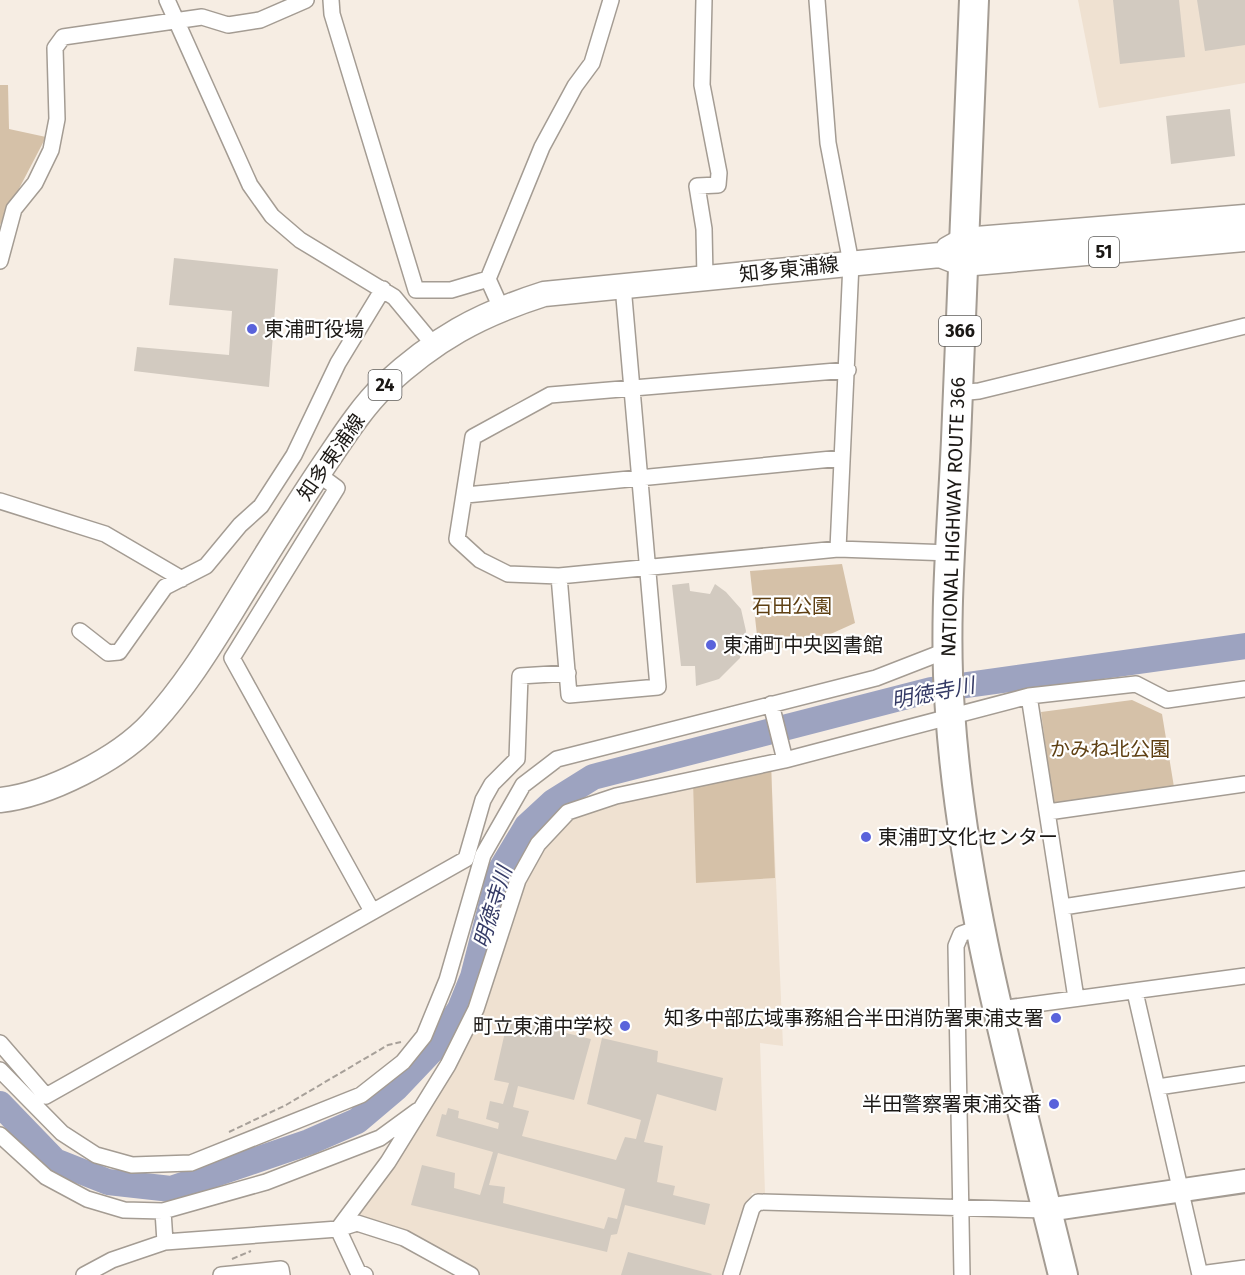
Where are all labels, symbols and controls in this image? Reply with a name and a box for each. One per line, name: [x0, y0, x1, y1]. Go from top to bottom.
road number: 51: [1089, 237, 1119, 267]
street label: 知多東浦線: [738, 252, 840, 286]
road number: 366: [939, 316, 981, 346]
place label: 東浦町役場: [264, 317, 364, 341]
marker: 東浦町役場: [245, 322, 259, 336]
road number: 24: [368, 370, 402, 400]
street label: NATIONAL HIGHWAY ROUTE 366: [936, 377, 970, 657]
street label: 知多東浦線: [292, 409, 370, 505]
park label: 石田公園: [752, 594, 832, 618]
place label: 東浦町中央図書館: [723, 633, 883, 657]
marker: 東浦町中央図書館: [704, 638, 718, 652]
water label: 明徳寺川: [889, 672, 979, 714]
park label: かみね北公園: [1050, 737, 1170, 761]
place label: 東浦町文化センター: [878, 825, 1058, 849]
marker: 東浦町文化センター: [859, 830, 873, 844]
water label: 明徳寺川: [468, 861, 518, 951]
place label: 知多中部広域事務組合半田消防署東浦支署: [664, 1006, 1044, 1030]
marker: 知多中部広域事務組合半田消防署東浦支署: [1049, 1011, 1063, 1025]
place label: 町立東浦中学校: [473, 1014, 613, 1038]
marker: 町立東浦中学校: [618, 1019, 632, 1033]
place label: 半田警察署東浦交番: [862, 1092, 1042, 1116]
marker: 半田警察署東浦交番: [1047, 1097, 1061, 1111]

